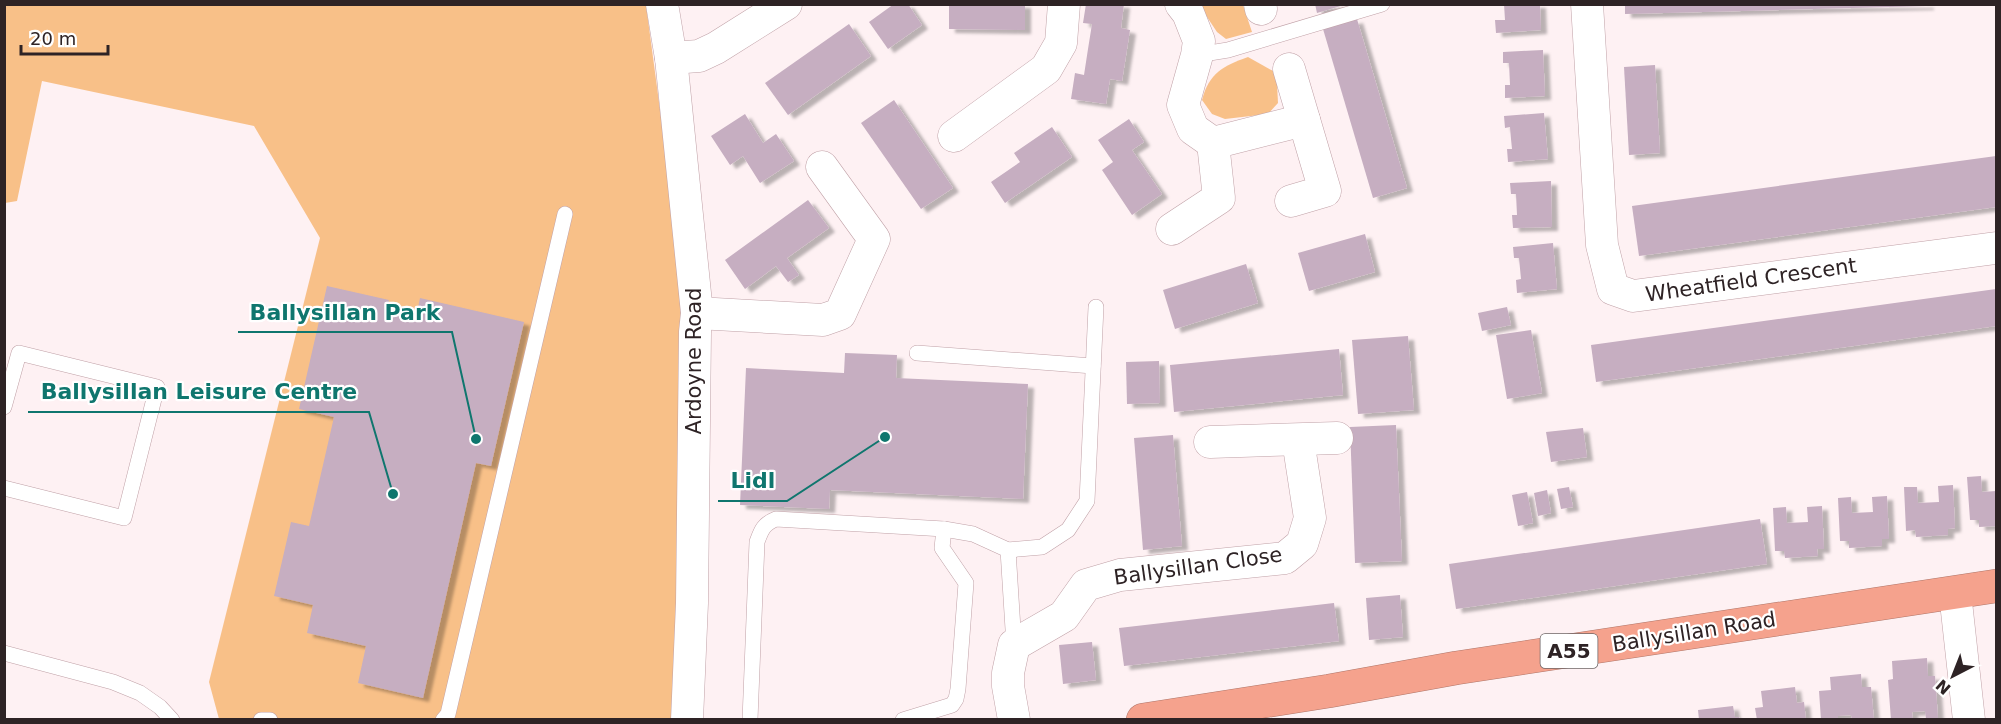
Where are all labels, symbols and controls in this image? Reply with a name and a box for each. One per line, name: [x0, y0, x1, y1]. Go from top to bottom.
scale bar: [21, 18, 108, 56]
text: 20 m: [30, 28, 76, 49]
street label: Wheatfield Crescent: [1644, 253, 1858, 307]
street label: Ardoyne Road: [682, 288, 706, 434]
callout: Ballysillan Park: [238, 292, 452, 332]
text: Ballysillan Park: [250, 300, 442, 325]
callout: Ballysillan Leisure Centre: [28, 372, 369, 412]
text: Ballysillan Leisure Centre: [41, 379, 357, 404]
callout: Lidl: [718, 461, 787, 501]
text: Lidl: [731, 468, 775, 493]
street label: Ballysillan Close: [1112, 542, 1284, 590]
street label: Ballysillan Road: [1610, 607, 1778, 657]
road number: A55: [1540, 634, 1598, 668]
north arrow: [1923, 646, 1983, 706]
text: N: [1932, 675, 1955, 698]

